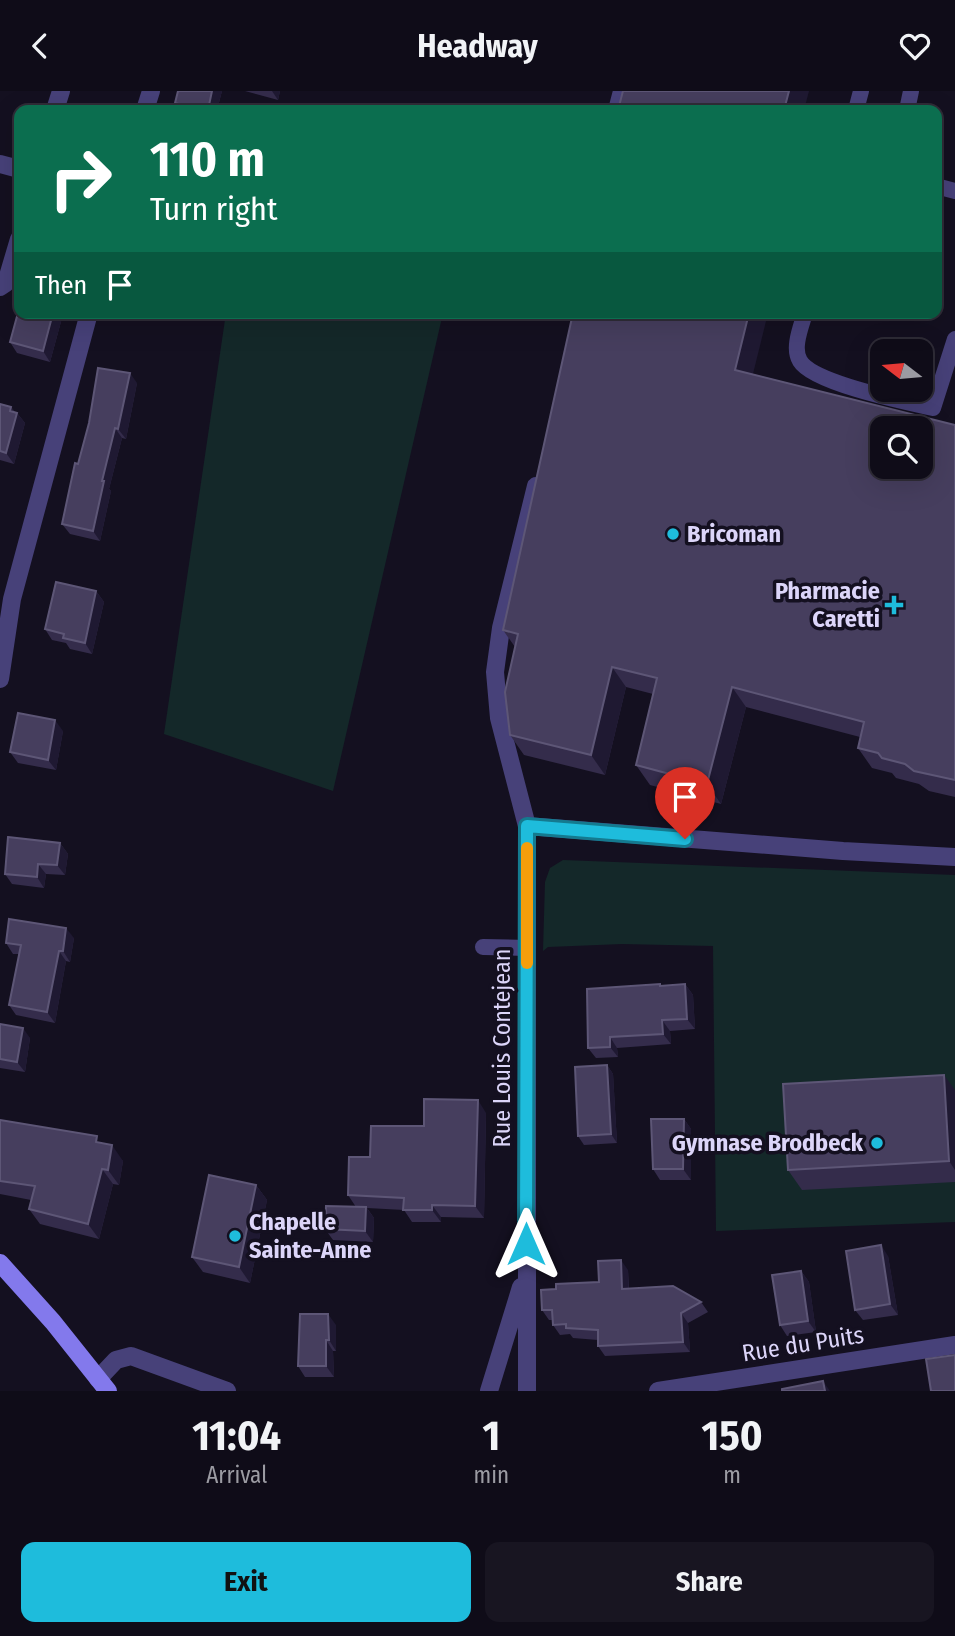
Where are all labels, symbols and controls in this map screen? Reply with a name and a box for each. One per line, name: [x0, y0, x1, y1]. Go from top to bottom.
icon: back: [21, 27, 59, 65]
text: Headway: [417, 27, 538, 65]
icon: heart: [896, 27, 934, 65]
text: 110 m: [150, 130, 265, 189]
icon: right: [35, 133, 126, 224]
text: Turn right: [150, 190, 277, 228]
icon: arrive: [101, 266, 139, 304]
text: Then: [35, 270, 87, 301]
north arrow: [870, 339, 933, 403]
map controls: [870, 339, 933, 479]
button: search: [870, 416, 933, 479]
place label: Bricoman: [687, 520, 781, 548]
marker: Bricoman: [665, 526, 681, 542]
place label: Pharmacie Caretti: [775, 577, 880, 633]
marker: Pharmacie Caretti: [886, 597, 902, 613]
pin: [655, 767, 715, 839]
icon: arrive: [666, 778, 704, 816]
street label: Rue Louis Contejean: [488, 949, 516, 1147]
place label: Gymnase Brodbeck: [672, 1129, 864, 1157]
marker: Gymnase Brodbeck: [869, 1135, 885, 1151]
position arrow: [489, 1207, 563, 1281]
place label: Chapelle Sainte-Anne: [249, 1208, 371, 1264]
marker: Chapelle Sainte-Anne: [227, 1228, 243, 1244]
street label: Rue du Puits: [740, 1321, 866, 1367]
text: 11:04: [192, 1411, 281, 1461]
text: 1: [482, 1411, 500, 1461]
text: 150: [701, 1411, 763, 1461]
text: Arrival: [206, 1461, 267, 1489]
text: min: [473, 1461, 509, 1489]
text: m: [723, 1461, 741, 1489]
button: Exit: [21, 1542, 471, 1622]
button: Share: [485, 1542, 934, 1622]

